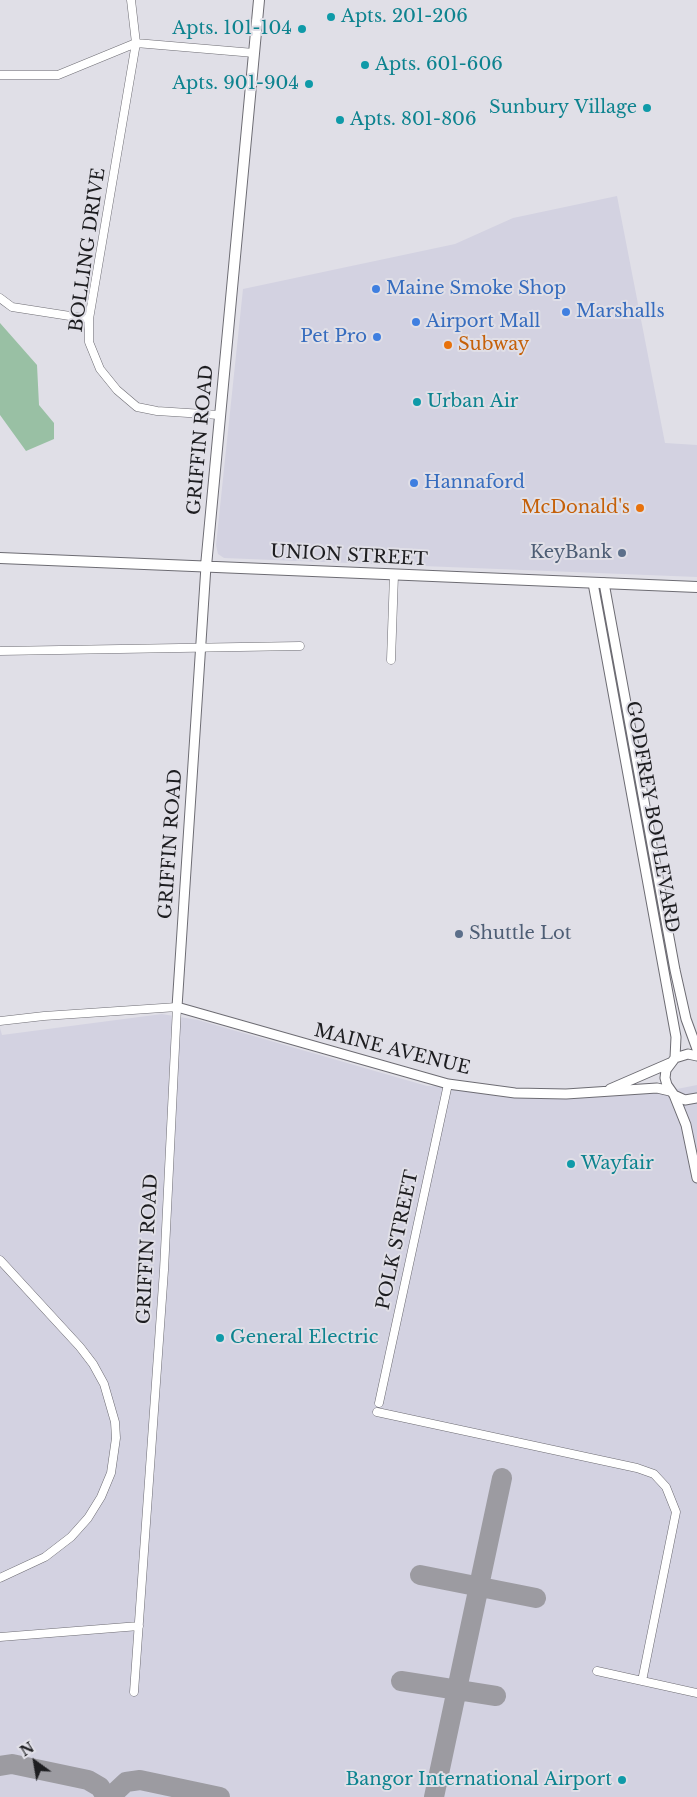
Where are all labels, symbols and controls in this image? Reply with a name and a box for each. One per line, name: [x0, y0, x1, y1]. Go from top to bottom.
place label: Apts. 201-206: [341, 6, 468, 28]
marker: Apts. 201-206: [325, 11, 337, 23]
place label: Apts. 101-104: [172, 18, 292, 40]
marker: Apts. 101-104: [296, 23, 308, 35]
place label: Apts. 601-606: [375, 54, 503, 76]
marker: Apts. 601-606: [359, 59, 371, 71]
place label: Apts. 901-904: [172, 73, 299, 95]
marker: Apts. 901-904: [303, 78, 315, 90]
place label: Sunbury Village: [489, 97, 637, 119]
marker: Sunbury Village: [641, 102, 653, 114]
place label: Apts. 801-806: [350, 109, 476, 131]
marker: Apts. 801-806: [334, 114, 346, 126]
street label: BOLLING DRIVE: [66, 166, 110, 334]
place label: Maine Smoke Shop: [386, 278, 566, 300]
marker: Maine Smoke Shop: [370, 283, 382, 295]
place label: Marshalls: [576, 301, 665, 323]
marker: Marshalls: [560, 306, 572, 318]
place label: Airport Mall: [426, 311, 540, 333]
marker: Airport Mall: [410, 316, 422, 328]
place label: Pet Pro: [300, 326, 367, 348]
marker: Pet Pro: [371, 331, 383, 343]
place label: Subway: [458, 334, 529, 356]
marker: Subway: [442, 339, 454, 351]
street label: GRIFFIN ROAD: [184, 364, 218, 516]
place label: Urban Air: [427, 391, 518, 413]
marker: Urban Air: [411, 396, 423, 408]
place label: Hannaford: [424, 472, 525, 494]
marker: Hannaford: [408, 477, 420, 489]
place label: McDonald's: [521, 497, 630, 519]
marker: McDonald's: [634, 502, 646, 514]
street label: UNION STREET: [270, 541, 428, 571]
place label: KeyBank: [530, 542, 612, 564]
marker: KeyBank: [616, 547, 628, 559]
street label: GODFREY BOULEVARD: [621, 700, 683, 934]
street label: GRIFFIN ROAD: [155, 768, 187, 920]
place label: Shuttle Lot: [469, 923, 572, 945]
marker: Shuttle Lot: [453, 928, 465, 940]
street label: MAINE AVENUE: [312, 1020, 472, 1080]
place label: Wayfair: [581, 1153, 654, 1175]
marker: Wayfair: [565, 1158, 577, 1170]
street label: POLK STREET: [373, 1168, 423, 1312]
street label: GRIFFIN ROAD: [133, 1173, 163, 1325]
place label: General Electric: [230, 1327, 378, 1349]
marker: General Electric: [214, 1332, 226, 1344]
north arrow: [10, 1737, 60, 1787]
text: N: [17, 1738, 37, 1760]
place label: Bangor International Airport: [346, 1769, 612, 1791]
marker: Bangor International Airport: [616, 1774, 628, 1786]

